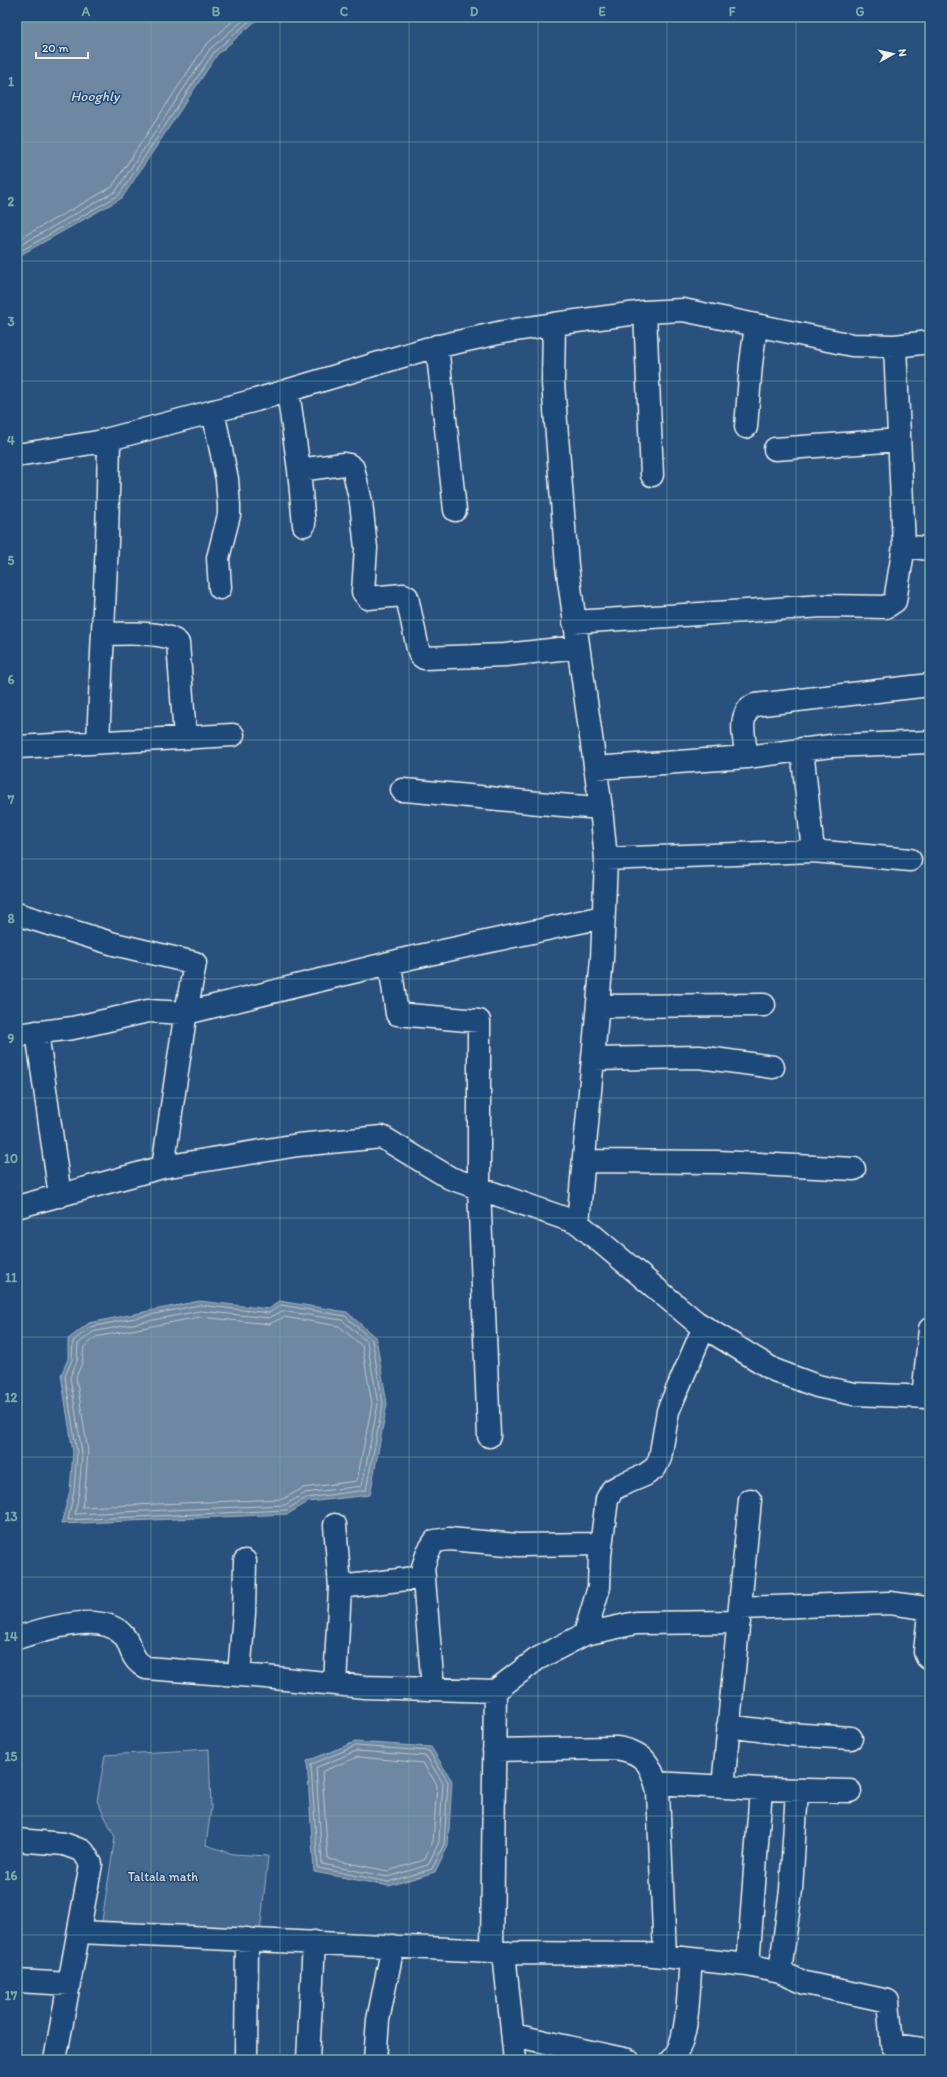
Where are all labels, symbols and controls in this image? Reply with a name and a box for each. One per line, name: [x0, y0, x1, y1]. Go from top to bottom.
text: A: [81, 4, 91, 19]
text: B: [212, 4, 221, 19]
text: C: [340, 4, 349, 19]
text: D: [470, 4, 479, 19]
text: E: [598, 4, 606, 19]
text: F: [729, 4, 736, 19]
text: G: [856, 4, 865, 19]
scale bar: [36, 34, 88, 60]
north arrow: [873, 34, 913, 74]
text: 20 m: [42, 41, 69, 55]
text: N: [895, 48, 909, 57]
text: 1: [8, 74, 14, 89]
water label: Hooghly: [71, 88, 121, 105]
text: 2: [8, 194, 15, 209]
text: 3: [7, 314, 15, 329]
text: 4: [7, 433, 15, 448]
text: 5: [8, 553, 15, 568]
text: 6: [8, 672, 15, 687]
text: 7: [7, 792, 15, 807]
text: 8: [7, 911, 15, 926]
text: 9: [8, 1031, 15, 1046]
text: 10: [4, 1151, 18, 1166]
text: 11: [5, 1270, 17, 1285]
text: 12: [5, 1390, 18, 1405]
text: 13: [4, 1509, 18, 1524]
text: 14: [4, 1629, 18, 1644]
text: 15: [5, 1749, 18, 1764]
text: 16: [5, 1868, 18, 1883]
park label: Taltala math: [128, 1869, 198, 1884]
text: 17: [5, 1988, 18, 2003]

